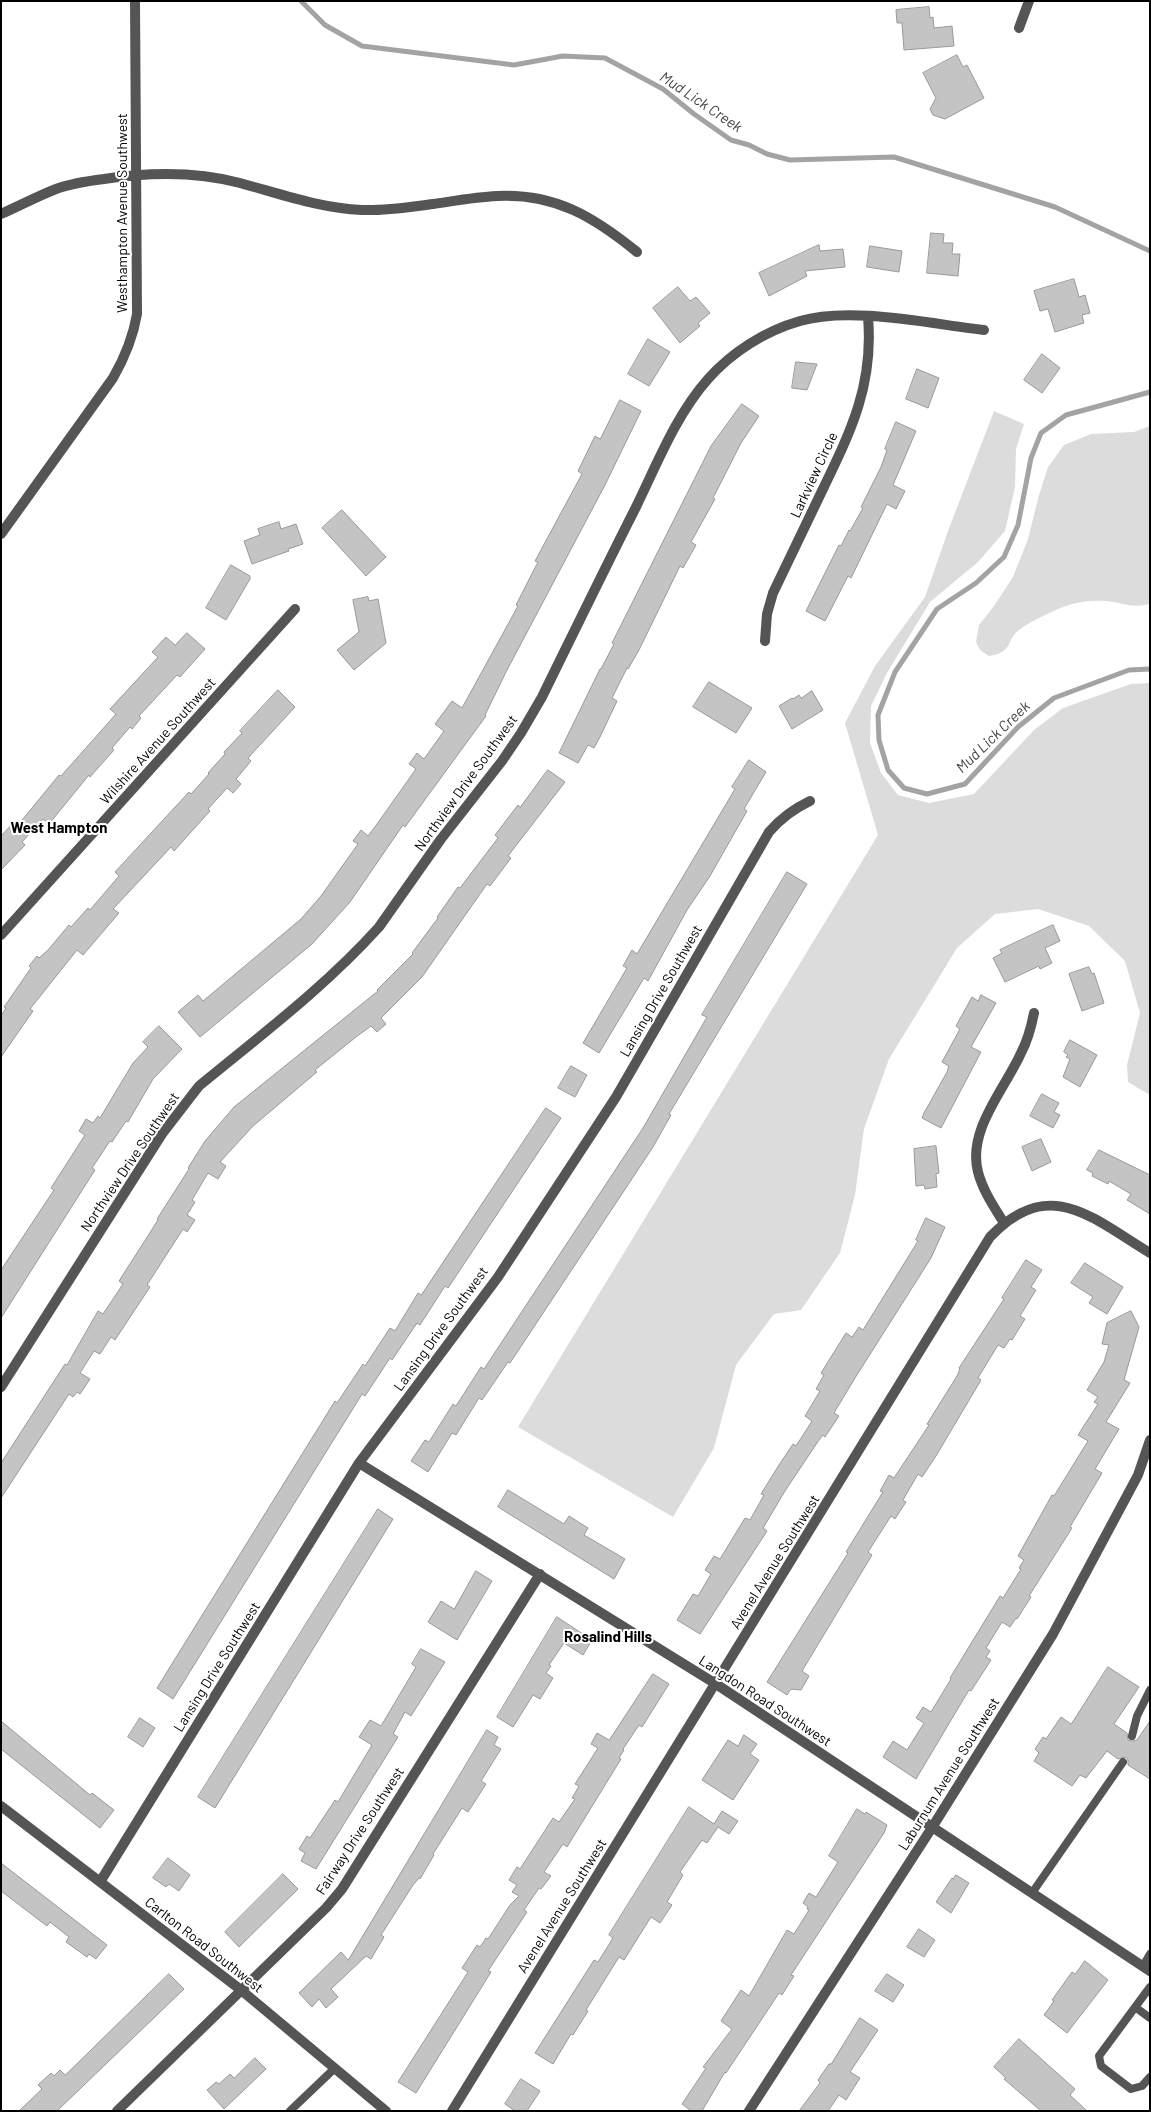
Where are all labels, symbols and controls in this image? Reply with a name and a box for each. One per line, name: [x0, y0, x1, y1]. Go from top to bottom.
water label: Mud Lick Creek: [656, 68, 746, 136]
street label: Westhampton Avenue Southwest: [114, 113, 130, 313]
street label: Larkview Circle: [787, 429, 841, 521]
street label: Wilshire Avenue Southwest: [97, 674, 219, 808]
water label: Mud Lick Creek: [952, 697, 1034, 777]
street label: Northview Drive Southwest: [411, 712, 521, 854]
district label: West Hampton: [10, 819, 108, 837]
street label: Lansing Drive Southwest: [616, 922, 706, 1060]
street label: Northview Drive Southwest: [77, 1089, 183, 1235]
street label: Lansing Drive Southwest: [390, 1264, 492, 1394]
street label: Avenel Avenue Southwest: [727, 1492, 823, 1632]
street label: Lansing Drive Southwest: [170, 1599, 264, 1735]
district label: Rosalind Hills: [564, 1628, 652, 1646]
street label: Langdon Road Southwest: [696, 1652, 834, 1750]
street label: Laburnum Avenue Southwest: [895, 1695, 1003, 1853]
street label: Fairway Drive Southwest: [312, 1764, 408, 1898]
street label: Avenel Avenue Southwest: [514, 1836, 610, 1976]
street label: Carlton Road Southwest: [142, 1894, 266, 1996]

